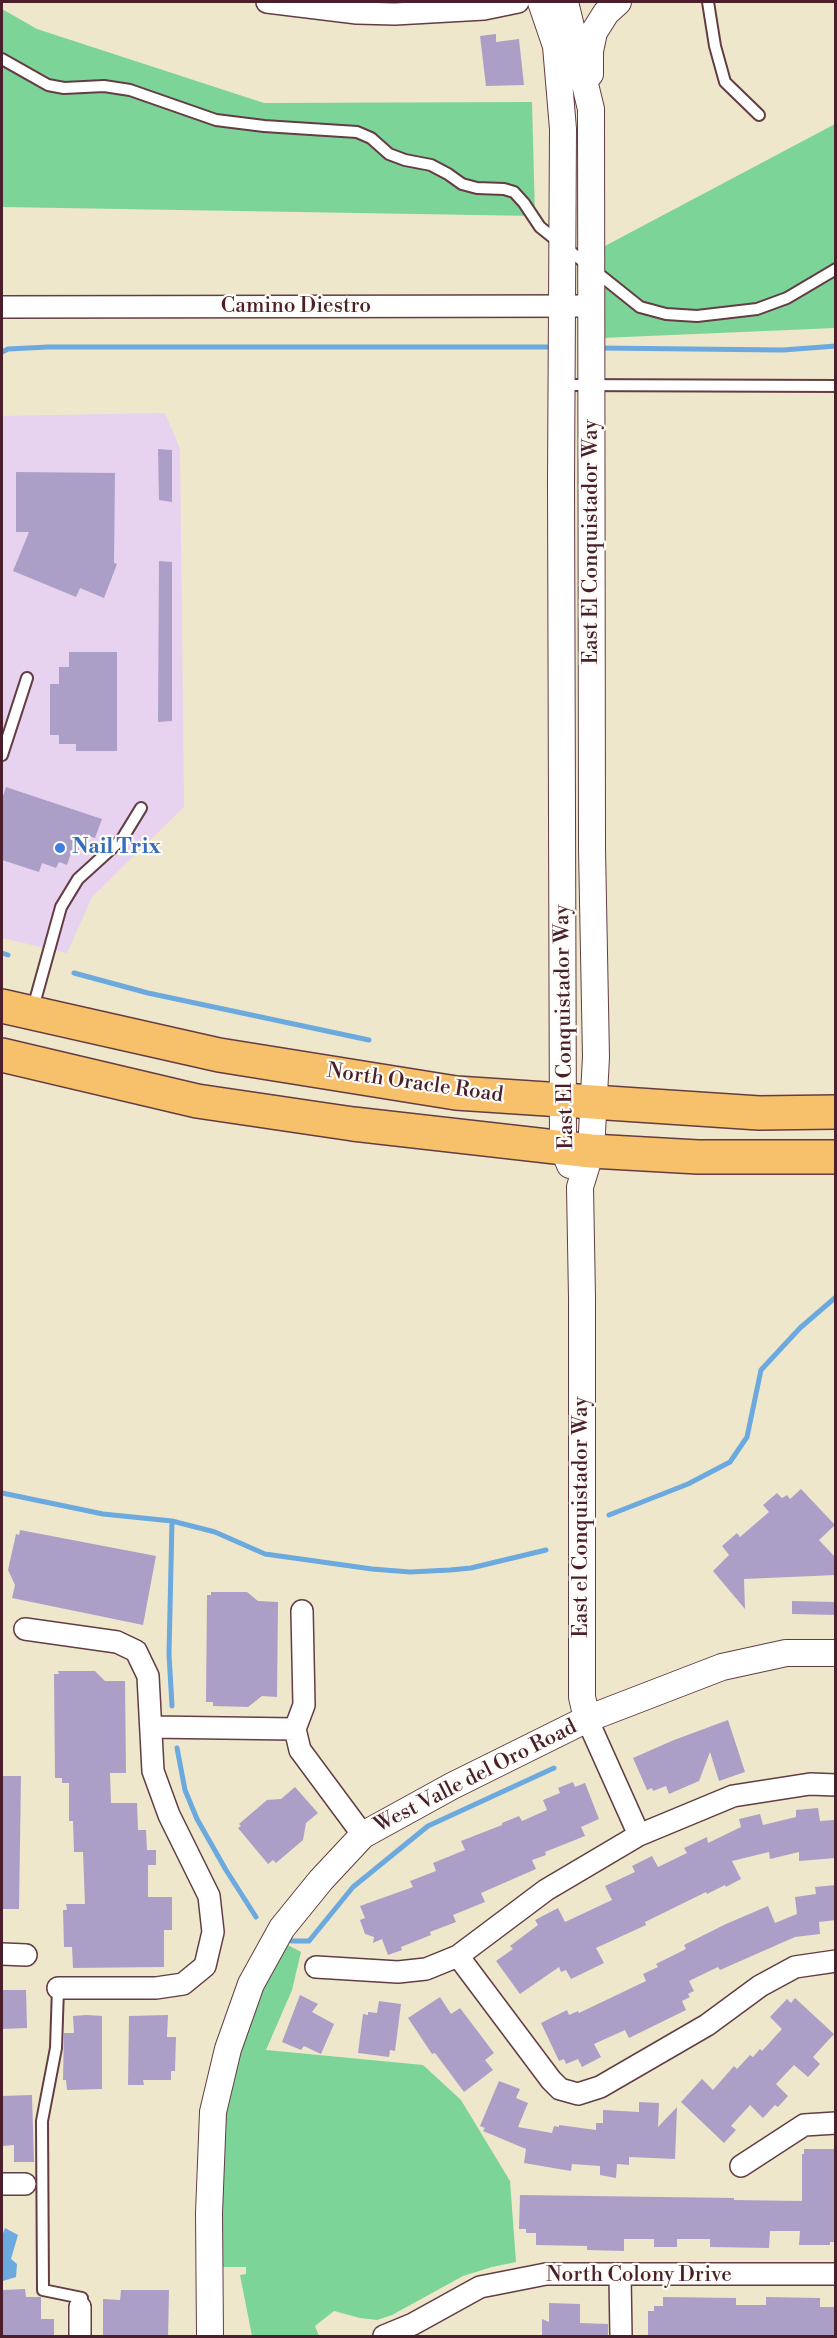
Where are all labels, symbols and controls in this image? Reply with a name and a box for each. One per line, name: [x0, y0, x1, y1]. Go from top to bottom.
street label: Camino Diestro: [221, 294, 371, 320]
street label: East El Conquistador Way: [579, 419, 605, 665]
place label: Nail Trix: [72, 835, 161, 861]
marker: Nail Trix: [53, 841, 67, 855]
street label: East El Conquistador Way: [550, 904, 580, 1150]
street label: North Oracle Road: [325, 1059, 505, 1109]
street label: East el Conquistador Way: [569, 1396, 595, 1638]
street label: West Valle del Oro Road: [371, 1715, 581, 1839]
street label: North Colony Drive: [546, 2263, 732, 2289]

